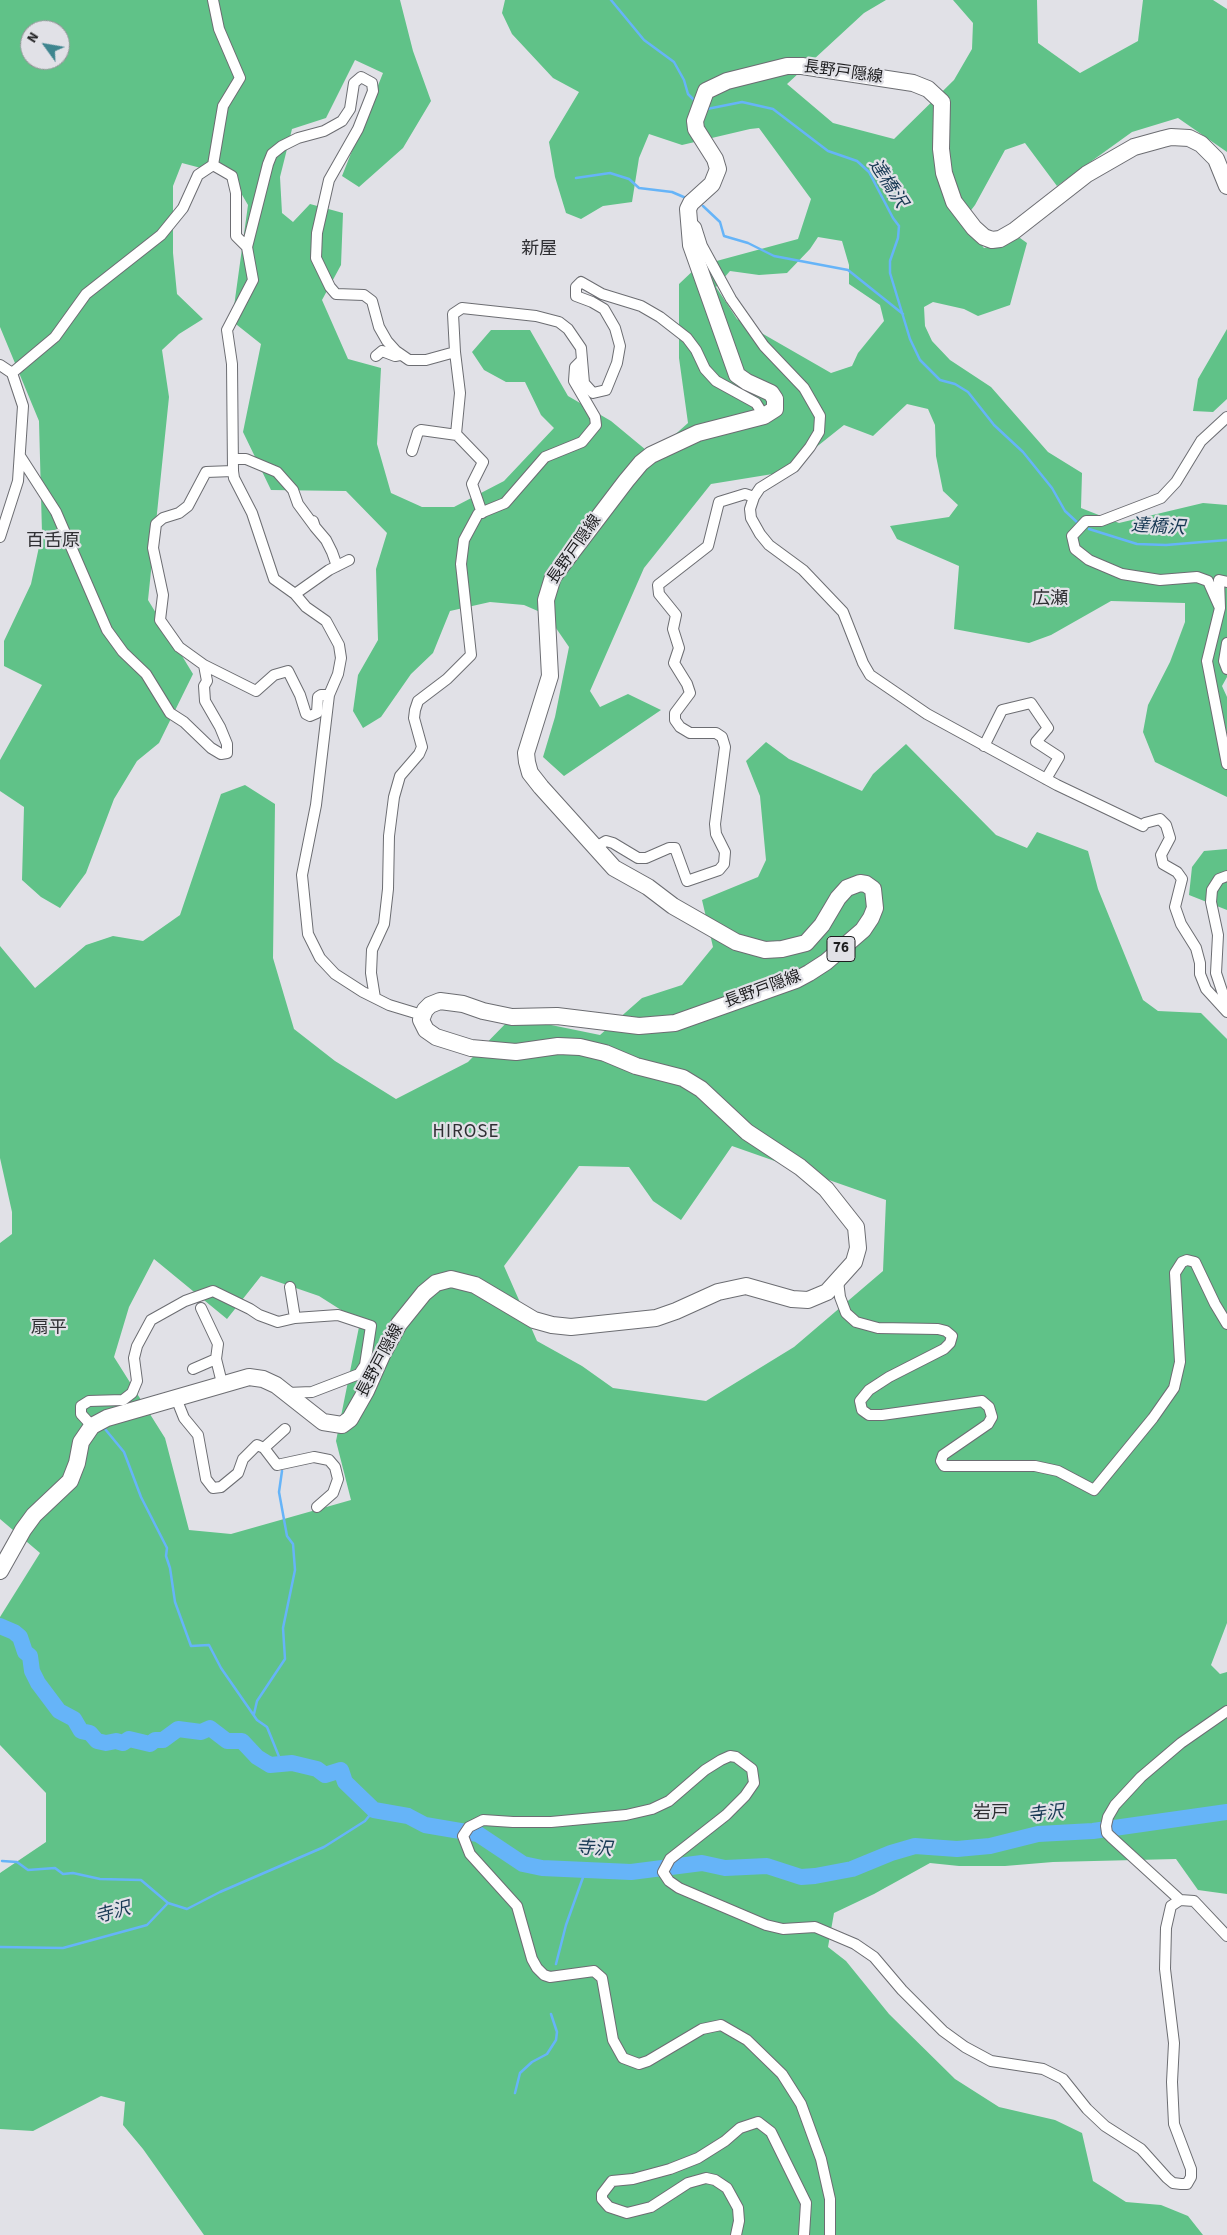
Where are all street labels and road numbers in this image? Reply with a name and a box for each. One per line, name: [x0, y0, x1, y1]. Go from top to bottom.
street label: 長野戸隠線: [802, 58, 884, 88]
street label: 長野戸隠線: [544, 512, 606, 588]
road number: 76: [827, 936, 855, 962]
street label: 長野戸隠線: [722, 967, 804, 1013]
street label: 長野戸隠線: [354, 1321, 408, 1401]

